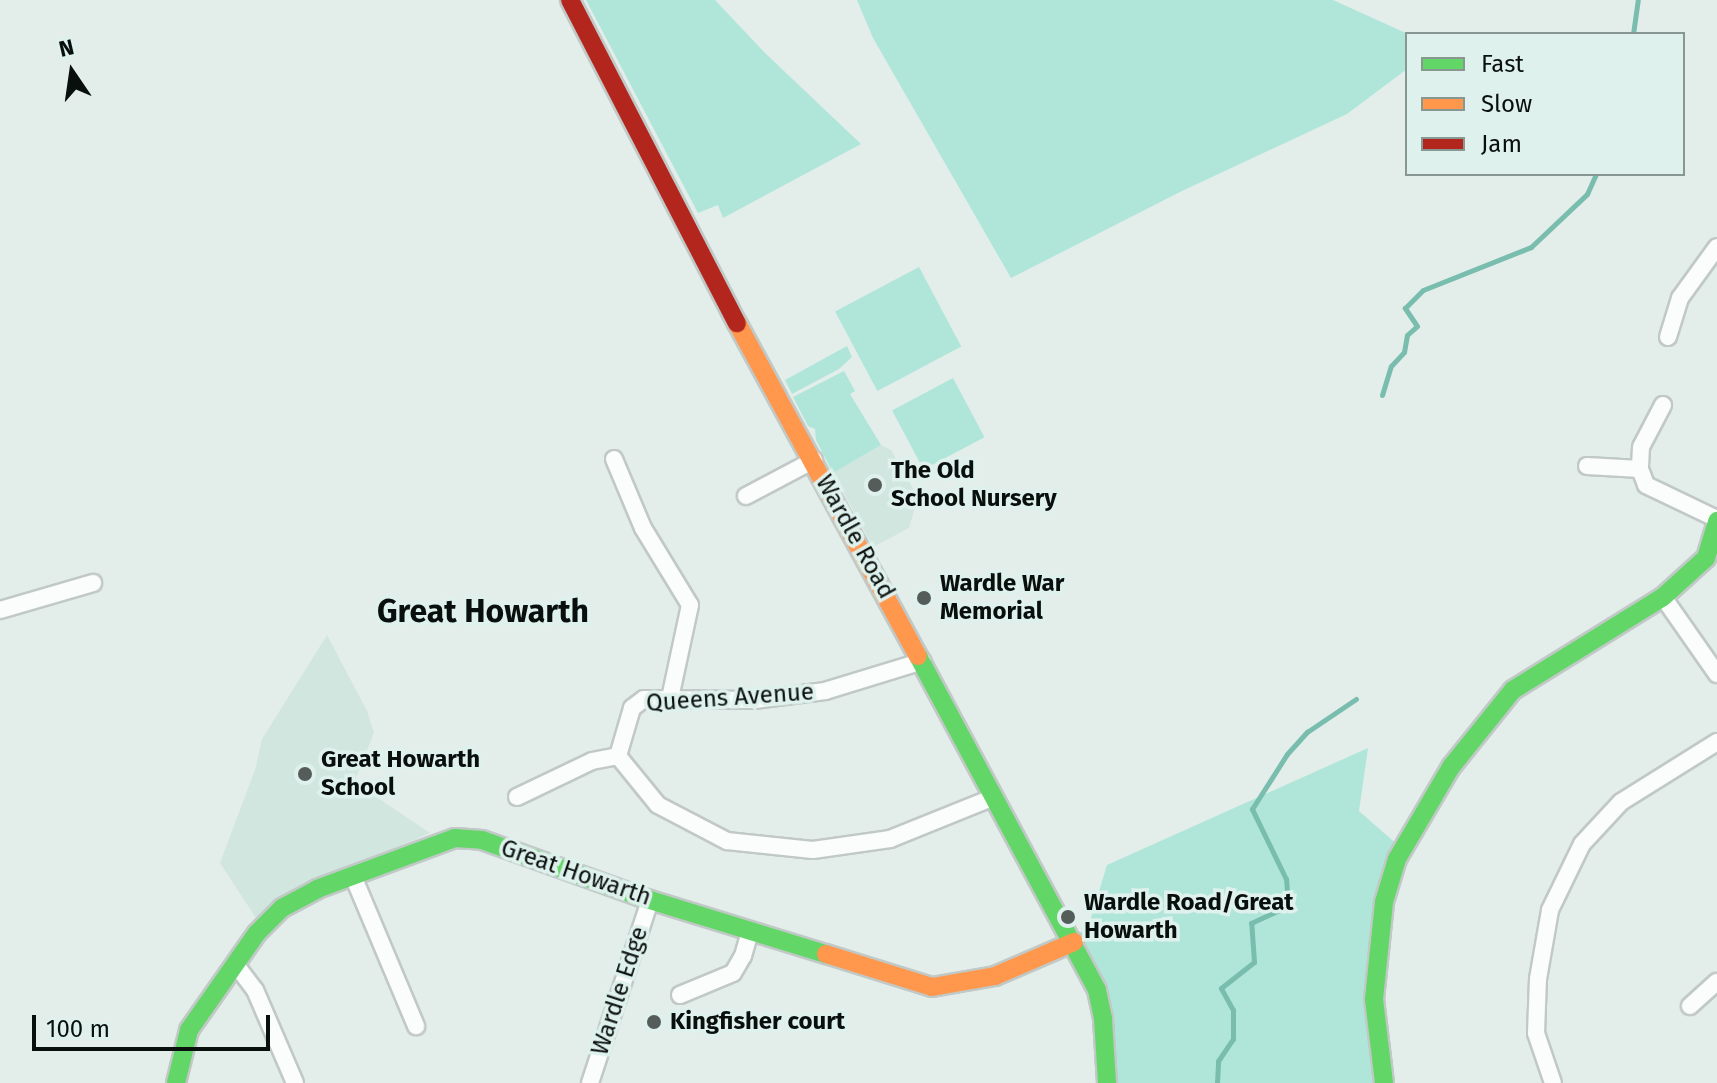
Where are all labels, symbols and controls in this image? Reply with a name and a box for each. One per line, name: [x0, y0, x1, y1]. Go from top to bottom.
north arrow: [32, 32, 112, 112]
legend: [1405, 32, 1685, 176]
text: N: [56, 33, 77, 63]
text: Fast: [1481, 50, 1524, 78]
text: Slow: [1481, 90, 1532, 118]
text: Jam: [1481, 130, 1522, 158]
place label: The Old School Nursery: [891, 457, 1057, 513]
street label: Wardle Road: [809, 470, 901, 604]
marker: The Old School Nursery: [866, 476, 884, 494]
place label: Wardle War Memorial: [940, 570, 1064, 626]
marker: Wardle War Memorial: [915, 589, 933, 607]
district label: Great Howarth: [377, 592, 589, 630]
street label: Queens Avenue: [645, 678, 815, 718]
place label: Great Howarth School: [321, 746, 480, 802]
marker: Great Howarth School: [296, 765, 314, 783]
street label: Great Howarth: [497, 834, 655, 912]
place label: Wardle Road/Great Howarth: [1084, 889, 1294, 945]
marker: Wardle Road/Great Howarth: [1059, 908, 1077, 926]
street label: Wardle Edge: [586, 923, 654, 1059]
scale bar: [36, 999, 274, 1049]
place label: Kingfisher court: [670, 1008, 845, 1036]
marker: Kingfisher court: [645, 1013, 663, 1031]
text: 100 m: [46, 1015, 110, 1043]

